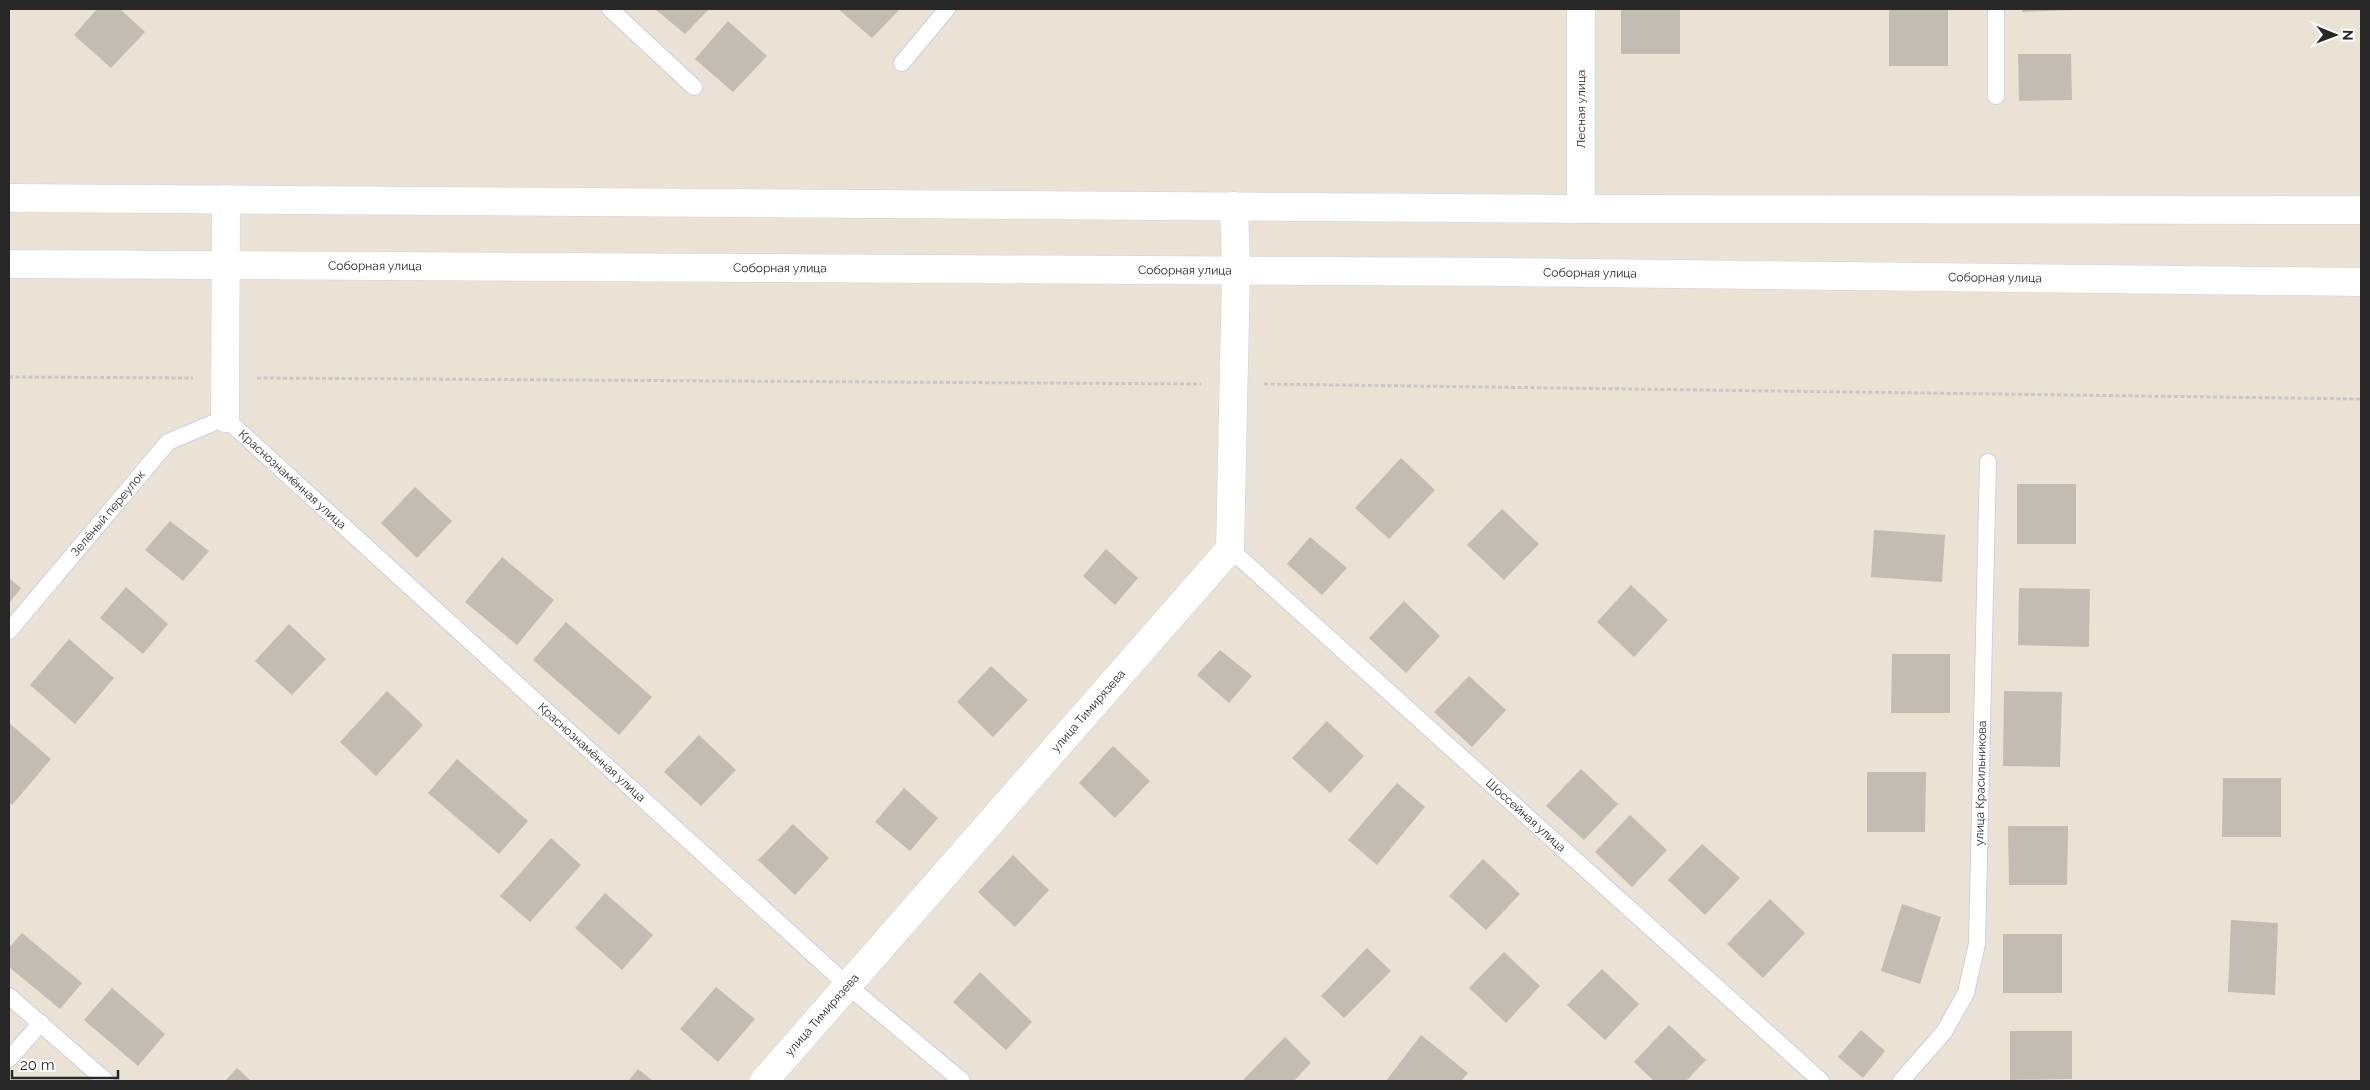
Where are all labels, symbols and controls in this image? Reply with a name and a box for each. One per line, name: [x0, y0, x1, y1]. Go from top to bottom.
north arrow: [2310, 10, 2360, 60]
text: N: [2340, 30, 2356, 41]
street label: Лесная улица: [1574, 70, 1588, 148]
street label: Соборная улица: [328, 259, 422, 273]
street label: Соборная улица: [733, 261, 827, 275]
street label: Соборная улица: [1138, 263, 1232, 278]
street label: Соборная улица: [1543, 265, 1637, 280]
street label: Соборная улица: [1948, 270, 2042, 285]
street label: Краснознамённая улица: [236, 427, 349, 532]
street label: Зелёный переулок: [68, 467, 148, 559]
street label: улица Тимирязева: [1048, 667, 1128, 755]
street label: Краснознамённая улица: [535, 700, 648, 805]
street label: улица Красильникова: [1972, 720, 1989, 846]
street label: Шоссейная улица: [1483, 776, 1568, 855]
street label: улица Тимирязева: [782, 971, 862, 1059]
scale bar: [12, 1048, 119, 1080]
text: 20 m: [20, 1056, 55, 1074]

